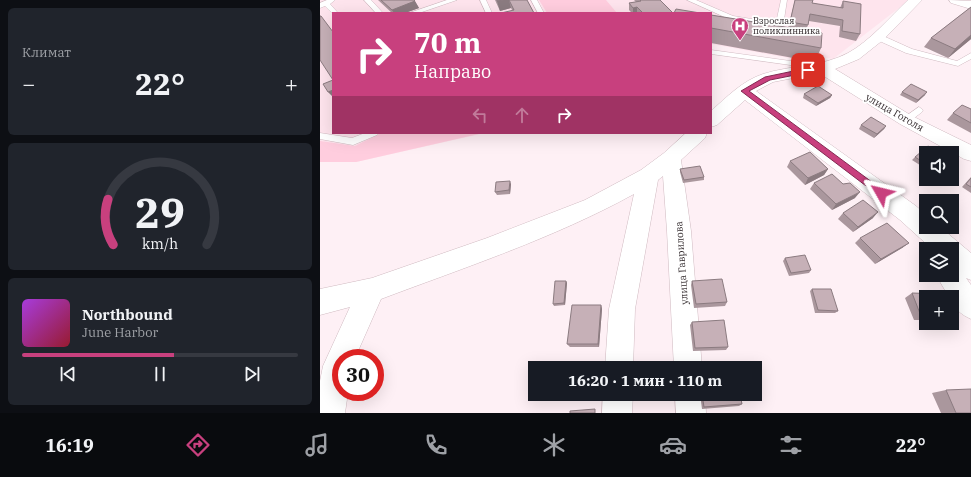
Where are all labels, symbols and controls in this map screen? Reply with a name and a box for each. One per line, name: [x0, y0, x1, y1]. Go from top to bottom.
place label: Взрослая поликлинника: [753, 15, 820, 36]
hospital icon: Взрослая поликлинника: [730, 16, 750, 41]
text: 70 m: [414, 24, 481, 61]
icon: right: [348, 28, 400, 80]
text: Климат: [22, 44, 71, 61]
pin: [791, 53, 825, 87]
icon: arrive: [797, 59, 819, 81]
text: Направо: [414, 60, 491, 83]
text: 22°: [135, 64, 185, 103]
text: −: [22, 69, 35, 98]
text: +: [285, 69, 298, 98]
street label: улица Гоголя: [863, 91, 926, 134]
icon: left: [469, 104, 491, 126]
icon: ahead: [511, 104, 533, 126]
icon: right: [553, 104, 575, 126]
map controls: [919, 146, 959, 330]
button: sound: [919, 146, 959, 186]
position arrow: [860, 172, 902, 214]
text: 29: [135, 184, 185, 238]
button: search: [919, 194, 959, 234]
street label: улица Гаврилова: [672, 220, 691, 305]
text: km/h: [142, 233, 178, 252]
button: layers: [919, 242, 959, 282]
button: +: [919, 290, 959, 330]
text: Northbound: [82, 305, 173, 324]
text: June Harbor: [82, 324, 158, 341]
speed limit sign: 30: [332, 349, 384, 401]
icon: previous: [57, 363, 79, 385]
icon: pause: [149, 363, 171, 385]
icon: next: [241, 363, 263, 385]
text: 16:20 · 1 мин · 110 m: [568, 371, 722, 390]
icon: directions: [184, 431, 212, 459]
icon: music: [303, 431, 331, 459]
icon: phone: [422, 431, 450, 459]
icon: climate: [540, 431, 568, 459]
icon: car: [659, 431, 687, 459]
icon: filters: [777, 431, 805, 459]
text: 16:19: [45, 434, 94, 457]
text: 22°: [896, 434, 926, 457]

